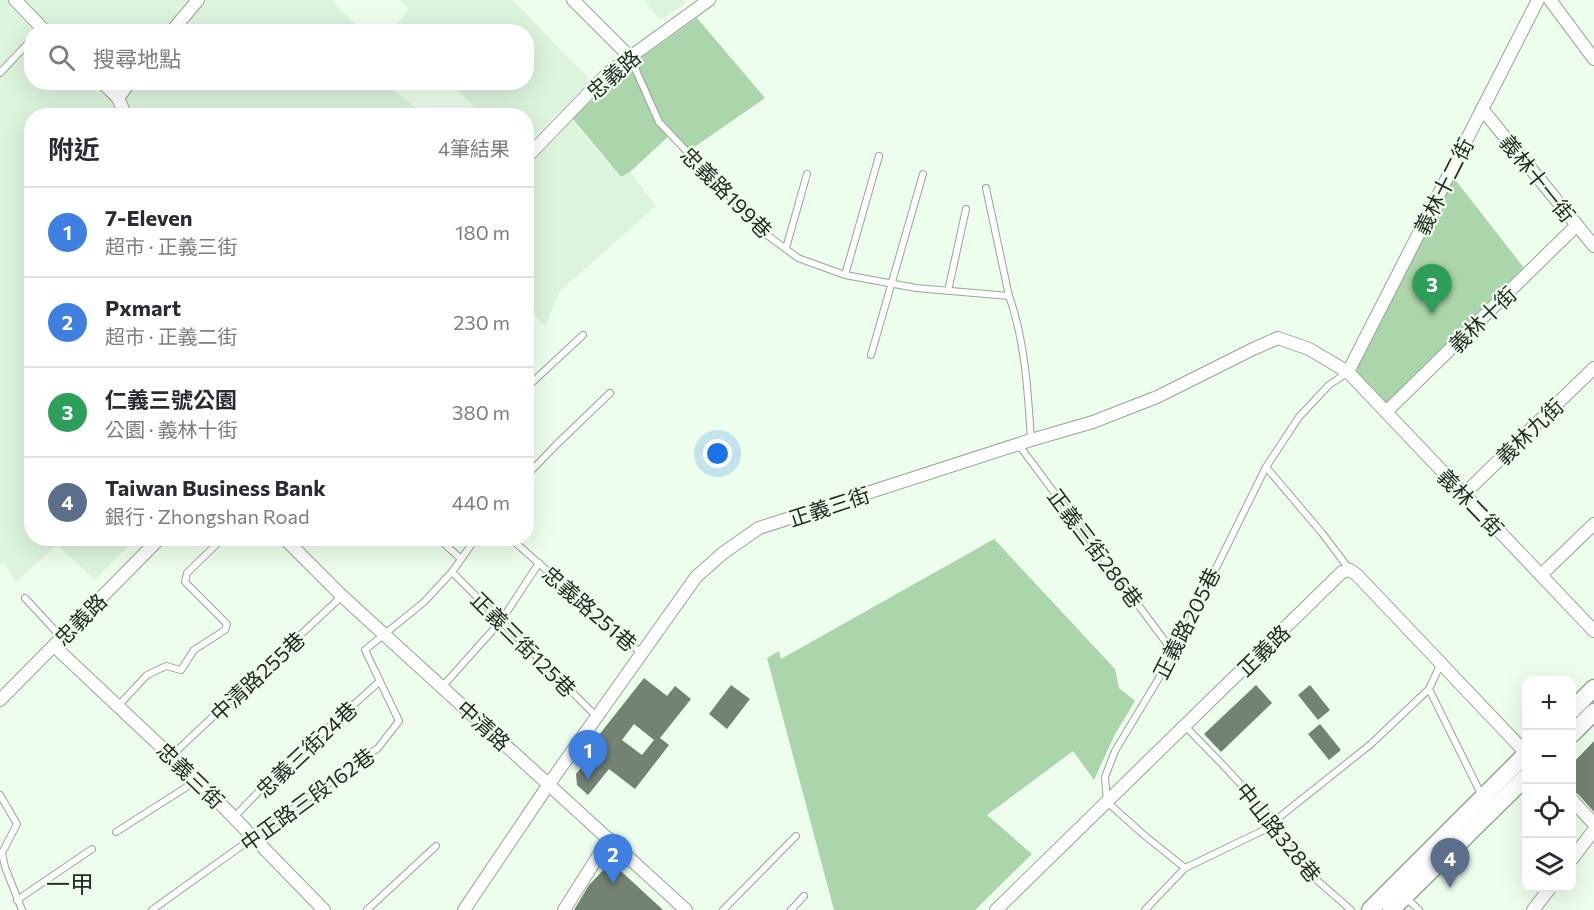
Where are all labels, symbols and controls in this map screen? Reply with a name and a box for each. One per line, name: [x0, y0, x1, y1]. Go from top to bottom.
search box: [24, 24, 534, 90]
icon: search: [45, 41, 78, 74]
street label: 忠義路: [581, 44, 645, 104]
text: 搜尋地點: [93, 45, 181, 72]
street label: 義林十一街: [1495, 129, 1581, 227]
text: 附近: [48, 133, 100, 164]
street label: 義林十二街: [1408, 134, 1478, 238]
text: 4筆結果: [438, 136, 510, 160]
street label: 忠義路199巷: [676, 141, 778, 243]
text: 7-Eleven: [105, 204, 193, 231]
text: 1: [63, 220, 72, 244]
text: 180 m: [455, 220, 510, 244]
text: 超市 · 正義三街: [105, 234, 237, 258]
pin: 3: [1412, 264, 1452, 314]
street label: 義林十街: [1443, 281, 1521, 357]
text: Pxmart: [105, 294, 181, 321]
text: 2: [62, 310, 73, 334]
text: 230 m: [453, 310, 510, 334]
text: 超市 · 正義二街: [105, 324, 237, 348]
text: 仁義三號公園: [105, 386, 237, 413]
street label: 義林九街: [1490, 393, 1568, 469]
text: 3: [62, 400, 73, 424]
text: 380 m: [452, 400, 510, 424]
text: 公園 · 義林十街: [105, 417, 237, 441]
your location: [703, 439, 732, 468]
street label: 義林二街: [1433, 463, 1509, 541]
text: Taiwan Business Bank: [105, 474, 326, 501]
street label: 正義三街: [785, 481, 873, 531]
street label: 正義三街286巷: [1043, 484, 1149, 612]
text: 4: [61, 490, 74, 514]
text: 440 m: [452, 490, 510, 514]
text: 銀行 · Zhongshan Road: [105, 504, 310, 528]
street label: 忠義路251巷: [538, 560, 642, 656]
street label: 正義路205巷: [1147, 563, 1225, 683]
street label: 正義三街125巷: [466, 586, 582, 702]
street label: 忠義路: [49, 588, 111, 650]
street label: 正義路: [1232, 619, 1294, 681]
street label: 中清路255巷: [205, 626, 309, 726]
map controls: [1522, 676, 1576, 892]
button: +: [1522, 676, 1576, 730]
street label: 中清路: [452, 695, 516, 755]
street label: 忠義三街24巷: [250, 696, 362, 802]
pin: 1: [568, 730, 608, 780]
button: −: [1522, 730, 1576, 784]
street label: 忠義三街: [152, 737, 230, 813]
street label: 中正路三段162巷: [235, 742, 379, 856]
street label: 中山路328巷: [1231, 777, 1327, 887]
button: locate: [1522, 784, 1576, 838]
pin: 2: [594, 834, 632, 884]
pin: 4: [1430, 838, 1470, 888]
button: layers: [1522, 838, 1576, 892]
district label: 一甲: [46, 869, 94, 898]

